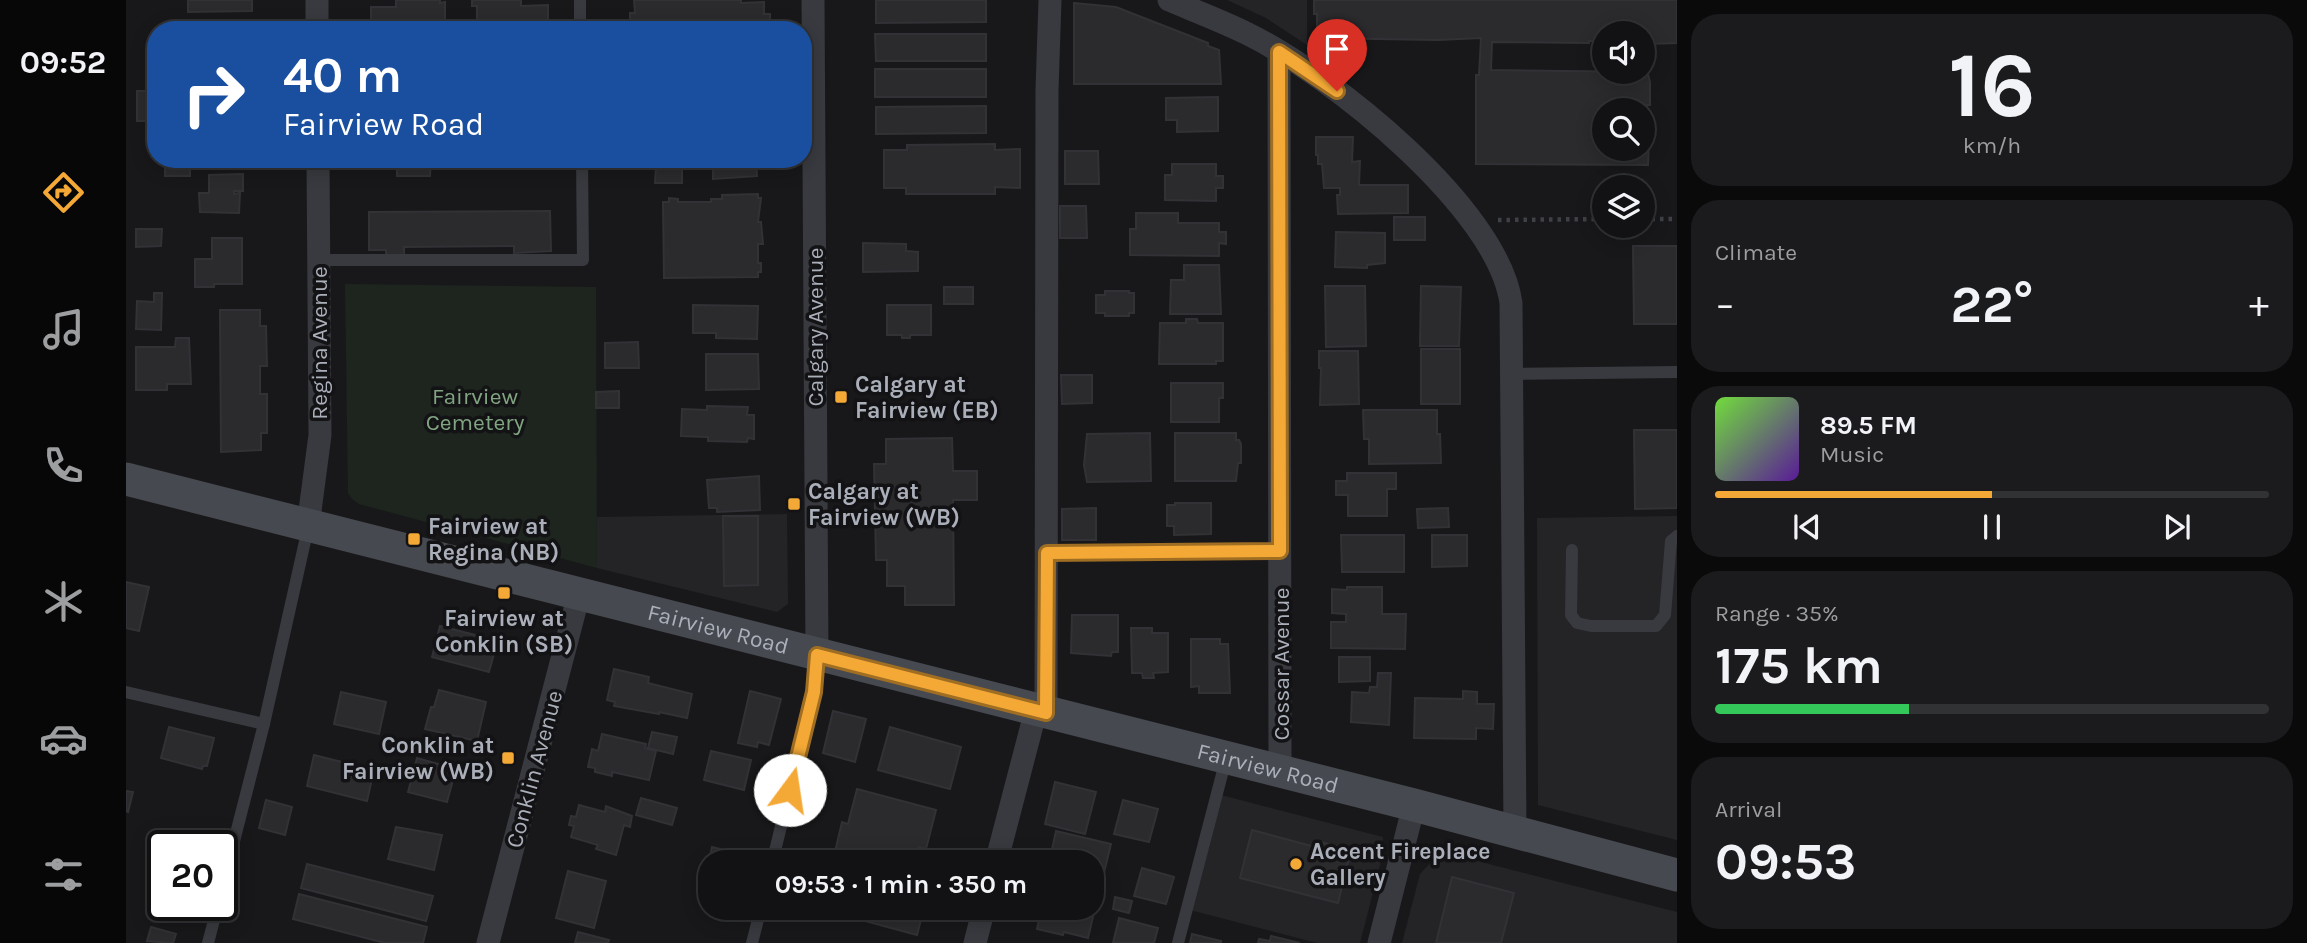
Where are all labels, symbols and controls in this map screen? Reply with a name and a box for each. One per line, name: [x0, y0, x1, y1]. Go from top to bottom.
pin: [1307, 19, 1367, 91]
map controls: [1592, 21, 1655, 238]
button: sound: [1592, 21, 1655, 84]
icon: arrive: [1318, 30, 1356, 68]
text: 16: [1948, 33, 2036, 139]
text: 09:52: [20, 44, 106, 81]
text: 40 m: [283, 47, 402, 104]
icon: right: [168, 49, 259, 140]
button: search: [1592, 98, 1655, 161]
text: Fairview Road: [283, 106, 484, 143]
text: km/h: [1963, 132, 2021, 159]
icon: directions: [39, 168, 88, 217]
button: layers: [1592, 175, 1655, 238]
text: Climate: [1715, 239, 1797, 266]
street label: Calgary Avenue: [802, 247, 829, 407]
street label: Regina Avenue: [306, 266, 333, 420]
text: 22°: [1950, 274, 2034, 335]
text: −: [1715, 282, 1735, 327]
text: +: [2249, 282, 2269, 327]
icon: music: [39, 305, 88, 354]
place label: Calgary at Fairview (EB): [855, 371, 999, 424]
park label: Fairview Cemetery: [426, 383, 525, 436]
marker: Calgary at Fairview (EB): [833, 389, 849, 405]
text: 89.5 FM: [1820, 410, 1917, 441]
icon: phone: [39, 441, 88, 490]
text: Music: [1820, 441, 1884, 468]
place label: Calgary at Fairview (WB): [808, 478, 960, 531]
marker: Calgary at Fairview (WB): [786, 496, 802, 512]
icon: previous: [1788, 508, 1826, 546]
icon: pause: [1973, 508, 2011, 546]
icon: next: [2158, 508, 2196, 546]
place label: Fairview at Regina (NB): [428, 513, 559, 566]
marker: Fairview at Regina (NB): [406, 531, 422, 547]
icon: climate: [39, 577, 88, 626]
marker: Fairview at Conklin (SB): [496, 585, 512, 601]
street label: Cossar Avenue: [1268, 588, 1295, 740]
street label: Fairview Road: [645, 599, 792, 660]
text: Range · 35%: [1715, 600, 1839, 627]
place label: Fairview at Conklin (SB): [435, 605, 573, 658]
text: 175 km: [1715, 635, 1883, 696]
street label: Conklin Avenue: [500, 687, 568, 851]
icon: car: [39, 714, 88, 763]
place label: Conklin at Fairview (WB): [342, 732, 494, 785]
street label: Fairview Road: [1194, 738, 1341, 799]
marker: Conklin at Fairview (WB): [500, 750, 516, 766]
position arrow: [753, 753, 827, 827]
text: Arrival: [1715, 796, 1782, 823]
speed limit sign: 20: [147, 830, 238, 921]
text: 09:53: [1715, 831, 1856, 892]
place label: Accent Fireplace Gallery: [1310, 838, 1490, 891]
icon: filters: [39, 850, 88, 899]
marker: Accent Fireplace Gallery: [1288, 856, 1304, 872]
text: 09:53 · 1 min · 350 m: [775, 869, 1027, 900]

